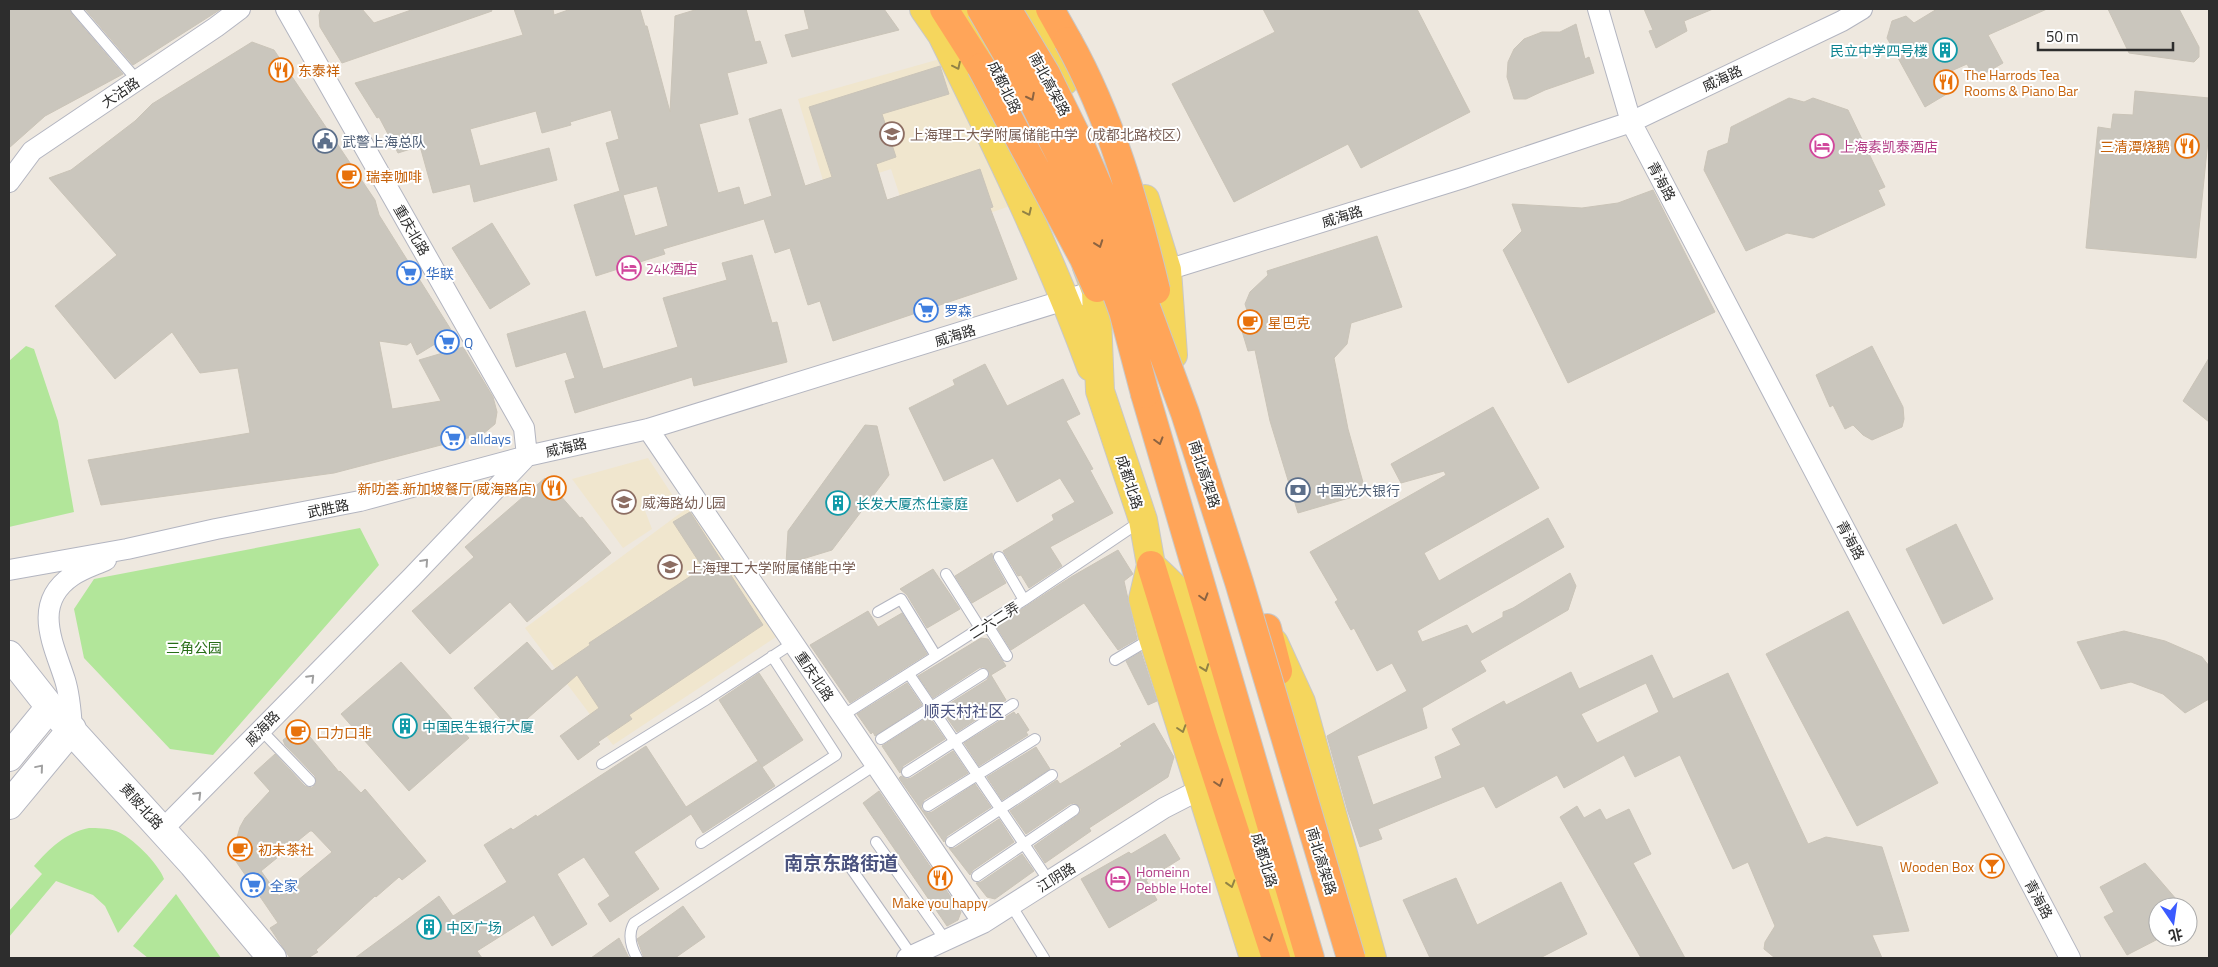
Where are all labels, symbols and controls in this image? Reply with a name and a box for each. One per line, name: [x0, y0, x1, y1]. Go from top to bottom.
scale bar: [2038, 20, 2173, 52]
text: 50 m: [2046, 25, 2079, 48]
building icon: 民立中学四号楼: [1932, 37, 1958, 63]
place label: 民立中学四号楼: [1830, 40, 1928, 61]
street label: 南北高架路: [1024, 48, 1076, 120]
restaurant icon: 东泰祥: [268, 57, 294, 83]
street label: 成都北路: [983, 57, 1027, 117]
place label: 东泰祥: [298, 60, 340, 81]
street label: 威海路: [1699, 60, 1745, 96]
one-way arrow: [951, 61, 961, 70]
place label: The Harrods Tea Rooms & Piano Bar: [1964, 64, 2078, 101]
restaurant icon: The Harrods Tea Rooms & Piano Bar: [1933, 69, 1959, 95]
street label: 大沽路: [97, 72, 143, 112]
one-way arrow: [1025, 92, 1035, 101]
school or university icon: 上海理工大学附属储能中学（成都北路校区）: [879, 121, 905, 147]
place label: 上海理工大学附属储能中学（成都北路校区）: [910, 124, 1190, 145]
public building icon: 武警上海总队: [312, 128, 338, 154]
place label: 武警上海总队: [342, 131, 426, 152]
hotel icon: 上海素凯泰酒店: [1809, 133, 1835, 159]
restaurant icon: 三清潭烧鹅: [2174, 133, 2200, 159]
place label: 上海素凯泰酒店: [1840, 136, 1938, 157]
place label: 三清潭烧鹅: [2100, 136, 2170, 157]
street label: 青海路: [1643, 158, 1681, 204]
cafe icon: 瑞幸咖啡: [336, 163, 362, 189]
place label: 瑞幸咖啡: [366, 166, 422, 187]
street label: 威海路: [1319, 200, 1365, 232]
street label: 重庆北路: [389, 201, 435, 259]
one-way arrow: [1022, 207, 1032, 216]
one-way arrow: [1093, 239, 1103, 248]
hotel icon: 24K酒店: [616, 255, 642, 281]
place label: 24K酒店: [646, 258, 698, 279]
supermarket icon: 华联: [396, 260, 422, 286]
place label: 华联: [426, 263, 454, 284]
supermarket icon: 罗森: [913, 297, 939, 323]
place label: 罗森: [944, 300, 972, 321]
cafe icon: 星巴克: [1237, 309, 1263, 335]
place label: 星巴克: [1268, 312, 1310, 333]
street label: 威海路: [932, 319, 978, 351]
supermarket icon: Q: [434, 329, 460, 355]
place label: Q: [464, 332, 473, 353]
supermarket icon: alldays: [440, 425, 466, 451]
place label: alldays: [470, 428, 511, 449]
street label: 威海路: [543, 432, 589, 462]
one-way arrow: [1153, 436, 1163, 444]
street label: 南北高架路: [1184, 437, 1226, 511]
street label: 成都北路: [1111, 452, 1149, 512]
restaurant icon: 新叻荟.新加坡餐厅(威海路店): [541, 475, 567, 501]
bank icon: 中国光大银行: [1285, 477, 1311, 503]
place label: 新叻荟.新加坡餐厅(威海路店): [358, 478, 536, 499]
place label: 中国光大银行: [1316, 480, 1400, 501]
school or university icon: 威海路幼儿园: [611, 489, 637, 515]
building icon: 长发大厦杰仕豪庭: [825, 490, 851, 516]
place label: 威海路幼儿园: [642, 492, 726, 513]
place label: 长发大厦杰仕豪庭: [856, 493, 968, 514]
street label: 武胜路: [305, 494, 351, 522]
street label: 青海路: [1832, 517, 1870, 563]
school or university icon: 上海理工大学附属储能中学: [657, 554, 683, 580]
place label: 上海理工大学附属储能中学: [688, 557, 856, 578]
one-way arrow: [419, 559, 428, 568]
one-way arrow: [1199, 592, 1209, 600]
street label: 二六二弄: [965, 596, 1023, 644]
park label: 三角公园: [166, 637, 222, 658]
street label: 重庆北路: [791, 647, 839, 705]
one-way arrow: [1199, 664, 1209, 672]
one-way arrow: [305, 675, 314, 684]
district label: 顺天村社区: [924, 699, 1004, 723]
street label: 威海路: [240, 706, 284, 750]
building icon: 中国民生银行大厦: [392, 713, 418, 739]
place label: 中国民生银行大厦: [422, 716, 534, 737]
cafe icon: 口力口非: [285, 719, 311, 745]
place label: 口力口非: [316, 722, 372, 743]
one-way arrow: [1176, 725, 1186, 733]
one-way arrow: [35, 765, 43, 774]
street label: 黄陂北路: [115, 778, 169, 834]
one-way arrow: [1213, 779, 1223, 787]
one-way arrow: [192, 792, 201, 801]
street label: 南北高架路: [1302, 824, 1342, 898]
street label: 成都北路: [1247, 830, 1283, 890]
cafe icon: 初未茶社: [227, 836, 253, 862]
place label: 初未茶社: [258, 839, 314, 860]
district label: 南京东路街道: [784, 848, 898, 877]
bar icon: Wooden Box: [1979, 853, 2005, 879]
place label: Wooden Box: [1900, 856, 1975, 877]
street label: 江阴路: [1033, 857, 1079, 897]
place label: Homeinn Pebble Hotel: [1136, 861, 1211, 898]
restaurant icon: Make you happy: [927, 865, 953, 891]
hotel icon: Homeinn Pebble Hotel: [1105, 866, 1131, 892]
supermarket icon: 全家: [240, 872, 266, 898]
place label: 全家: [270, 875, 298, 896]
street label: 青海路: [2020, 876, 2058, 922]
one-way arrow: [1225, 880, 1235, 888]
place label: Make you happy: [892, 892, 988, 913]
north arrow: [2148, 897, 2198, 947]
building icon: 中区广场: [416, 914, 442, 940]
place label: 中区广场: [446, 917, 502, 938]
text: 北: [2167, 923, 2185, 947]
one-way arrow: [1263, 933, 1273, 942]

